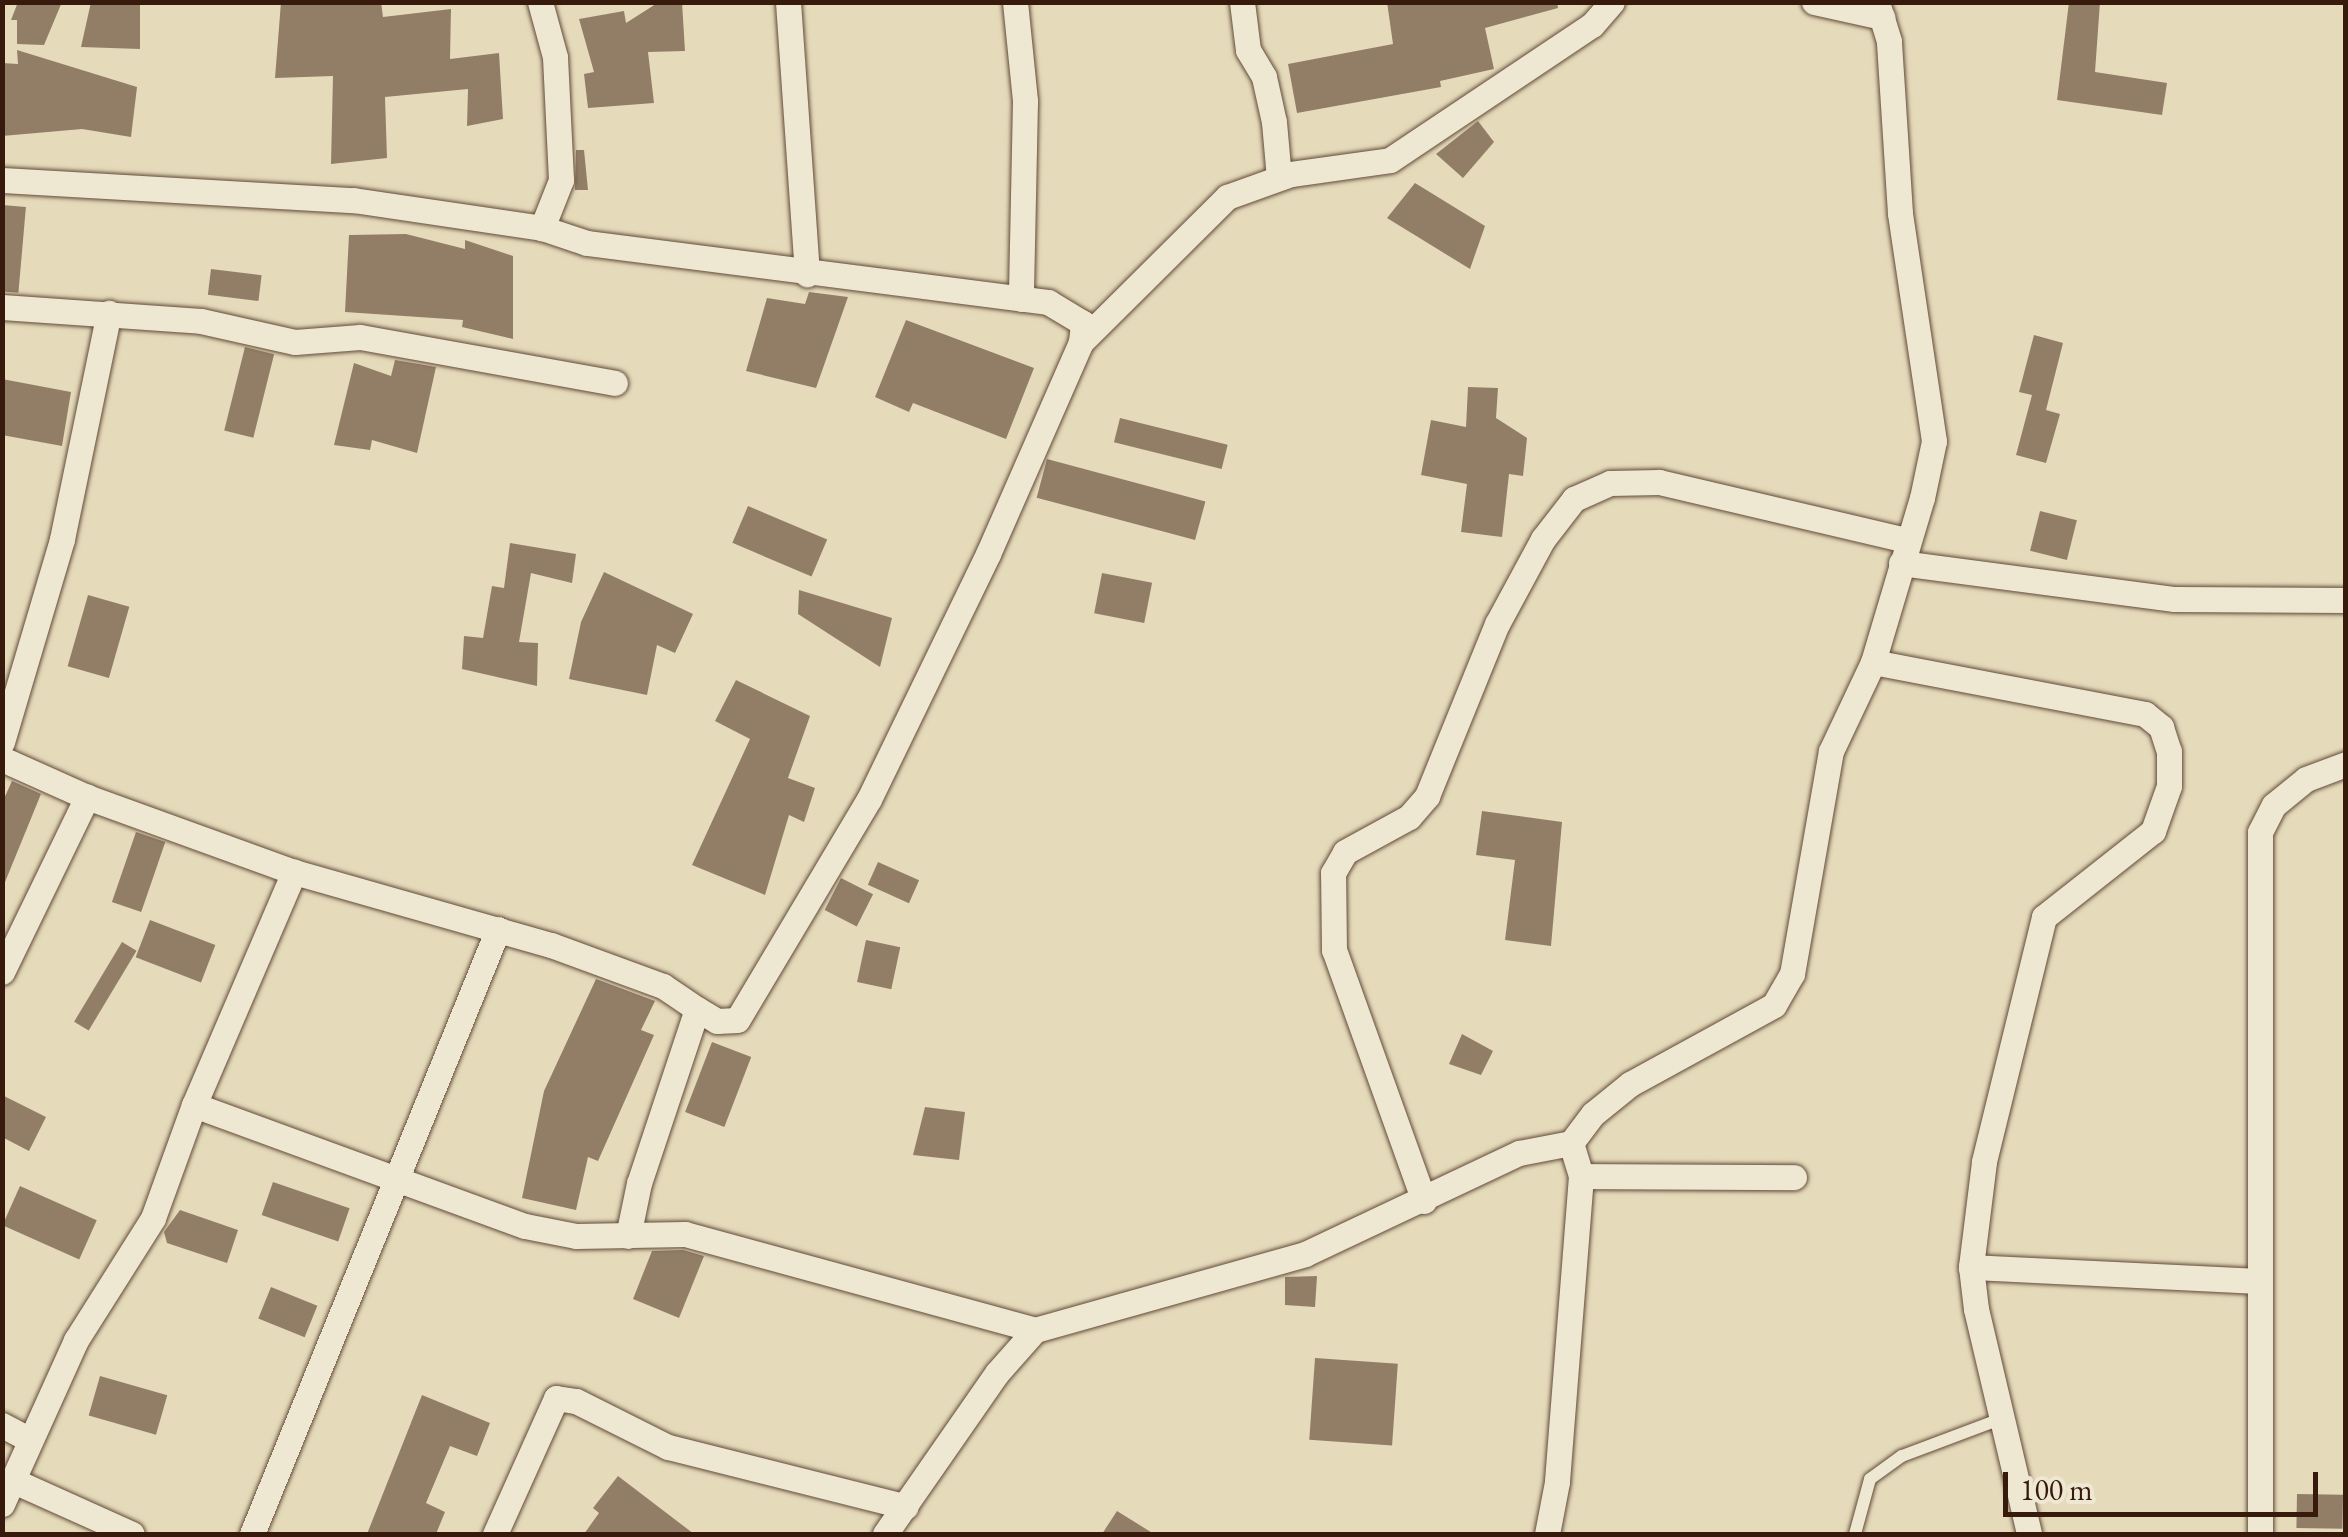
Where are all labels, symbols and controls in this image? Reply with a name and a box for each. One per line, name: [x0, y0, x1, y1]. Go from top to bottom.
scale bar: [2008, 1452, 2323, 1514]
text: 100 m: [2020, 1470, 2093, 1509]

